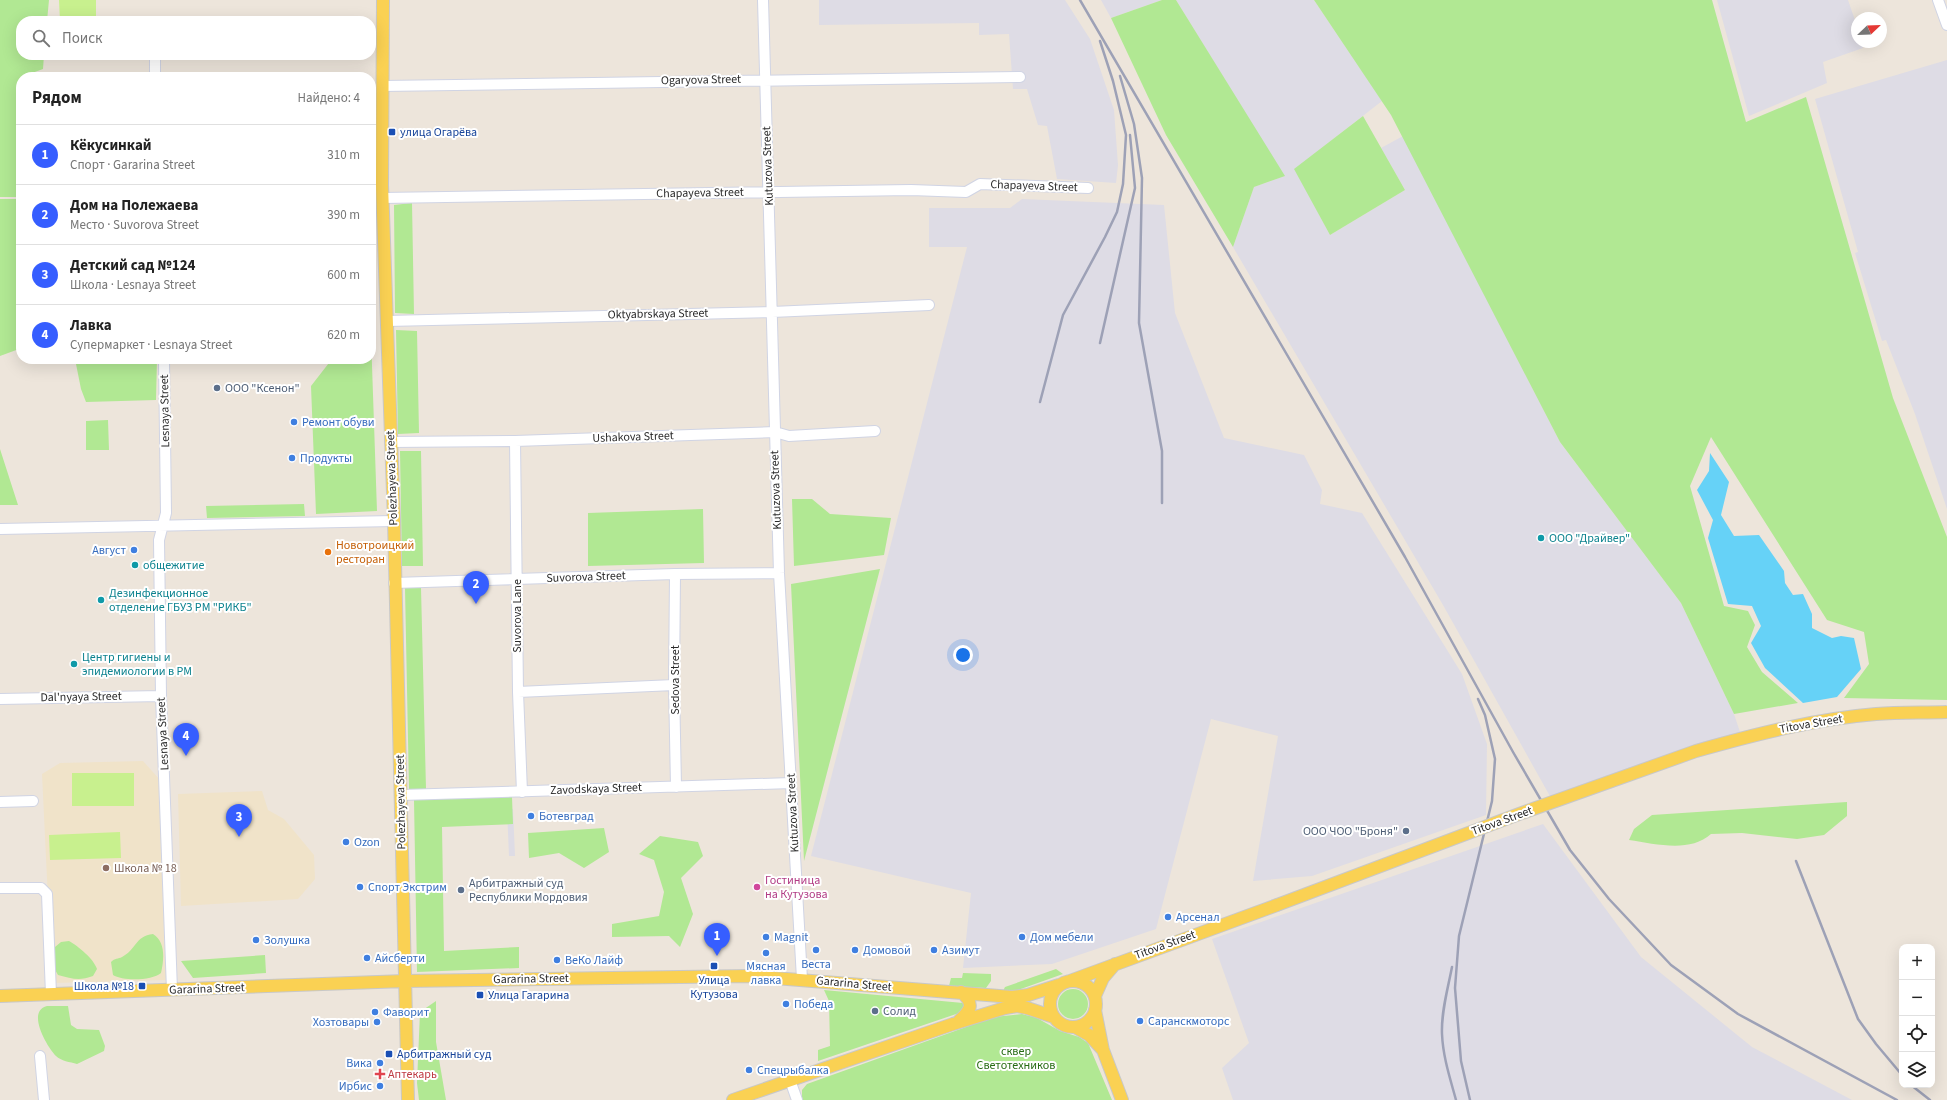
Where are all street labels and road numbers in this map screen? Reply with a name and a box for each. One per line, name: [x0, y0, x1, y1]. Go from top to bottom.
street label: Ogaryova Street: [661, 71, 741, 89]
street label: Kutuzova Street: [758, 126, 778, 206]
street label: Chapayeva Street: [990, 176, 1078, 196]
street label: Chapayeva Street: [656, 184, 744, 202]
street label: Oktyabrskaya Street: [608, 305, 708, 323]
street label: Lesnaya Street: [156, 374, 174, 448]
street label: Ushakova Street: [592, 427, 674, 447]
street label: Polezhayeva Street: [382, 430, 402, 526]
street label: Kutuzova Street: [766, 450, 786, 530]
street label: Suvorova Street: [546, 567, 626, 587]
street label: Suvorova Lane: [509, 579, 526, 653]
street label: Sedova Street: [667, 645, 684, 715]
street label: Dal'nyaya Street: [40, 688, 122, 706]
street label: Lesnaya Street: [153, 697, 173, 771]
street label: Titova Street: [1778, 710, 1844, 738]
street label: Polezhayeva Street: [392, 754, 410, 850]
street label: Kutuzova Street: [782, 773, 804, 853]
street label: Zavodskaya Street: [550, 779, 642, 799]
street label: Titova Street: [1469, 802, 1535, 840]
street label: Titova Street: [1132, 926, 1198, 964]
street label: Gararina Street: [493, 970, 569, 988]
street label: Gararina Street: [816, 972, 892, 996]
street label: Gararina Street: [169, 979, 245, 999]

